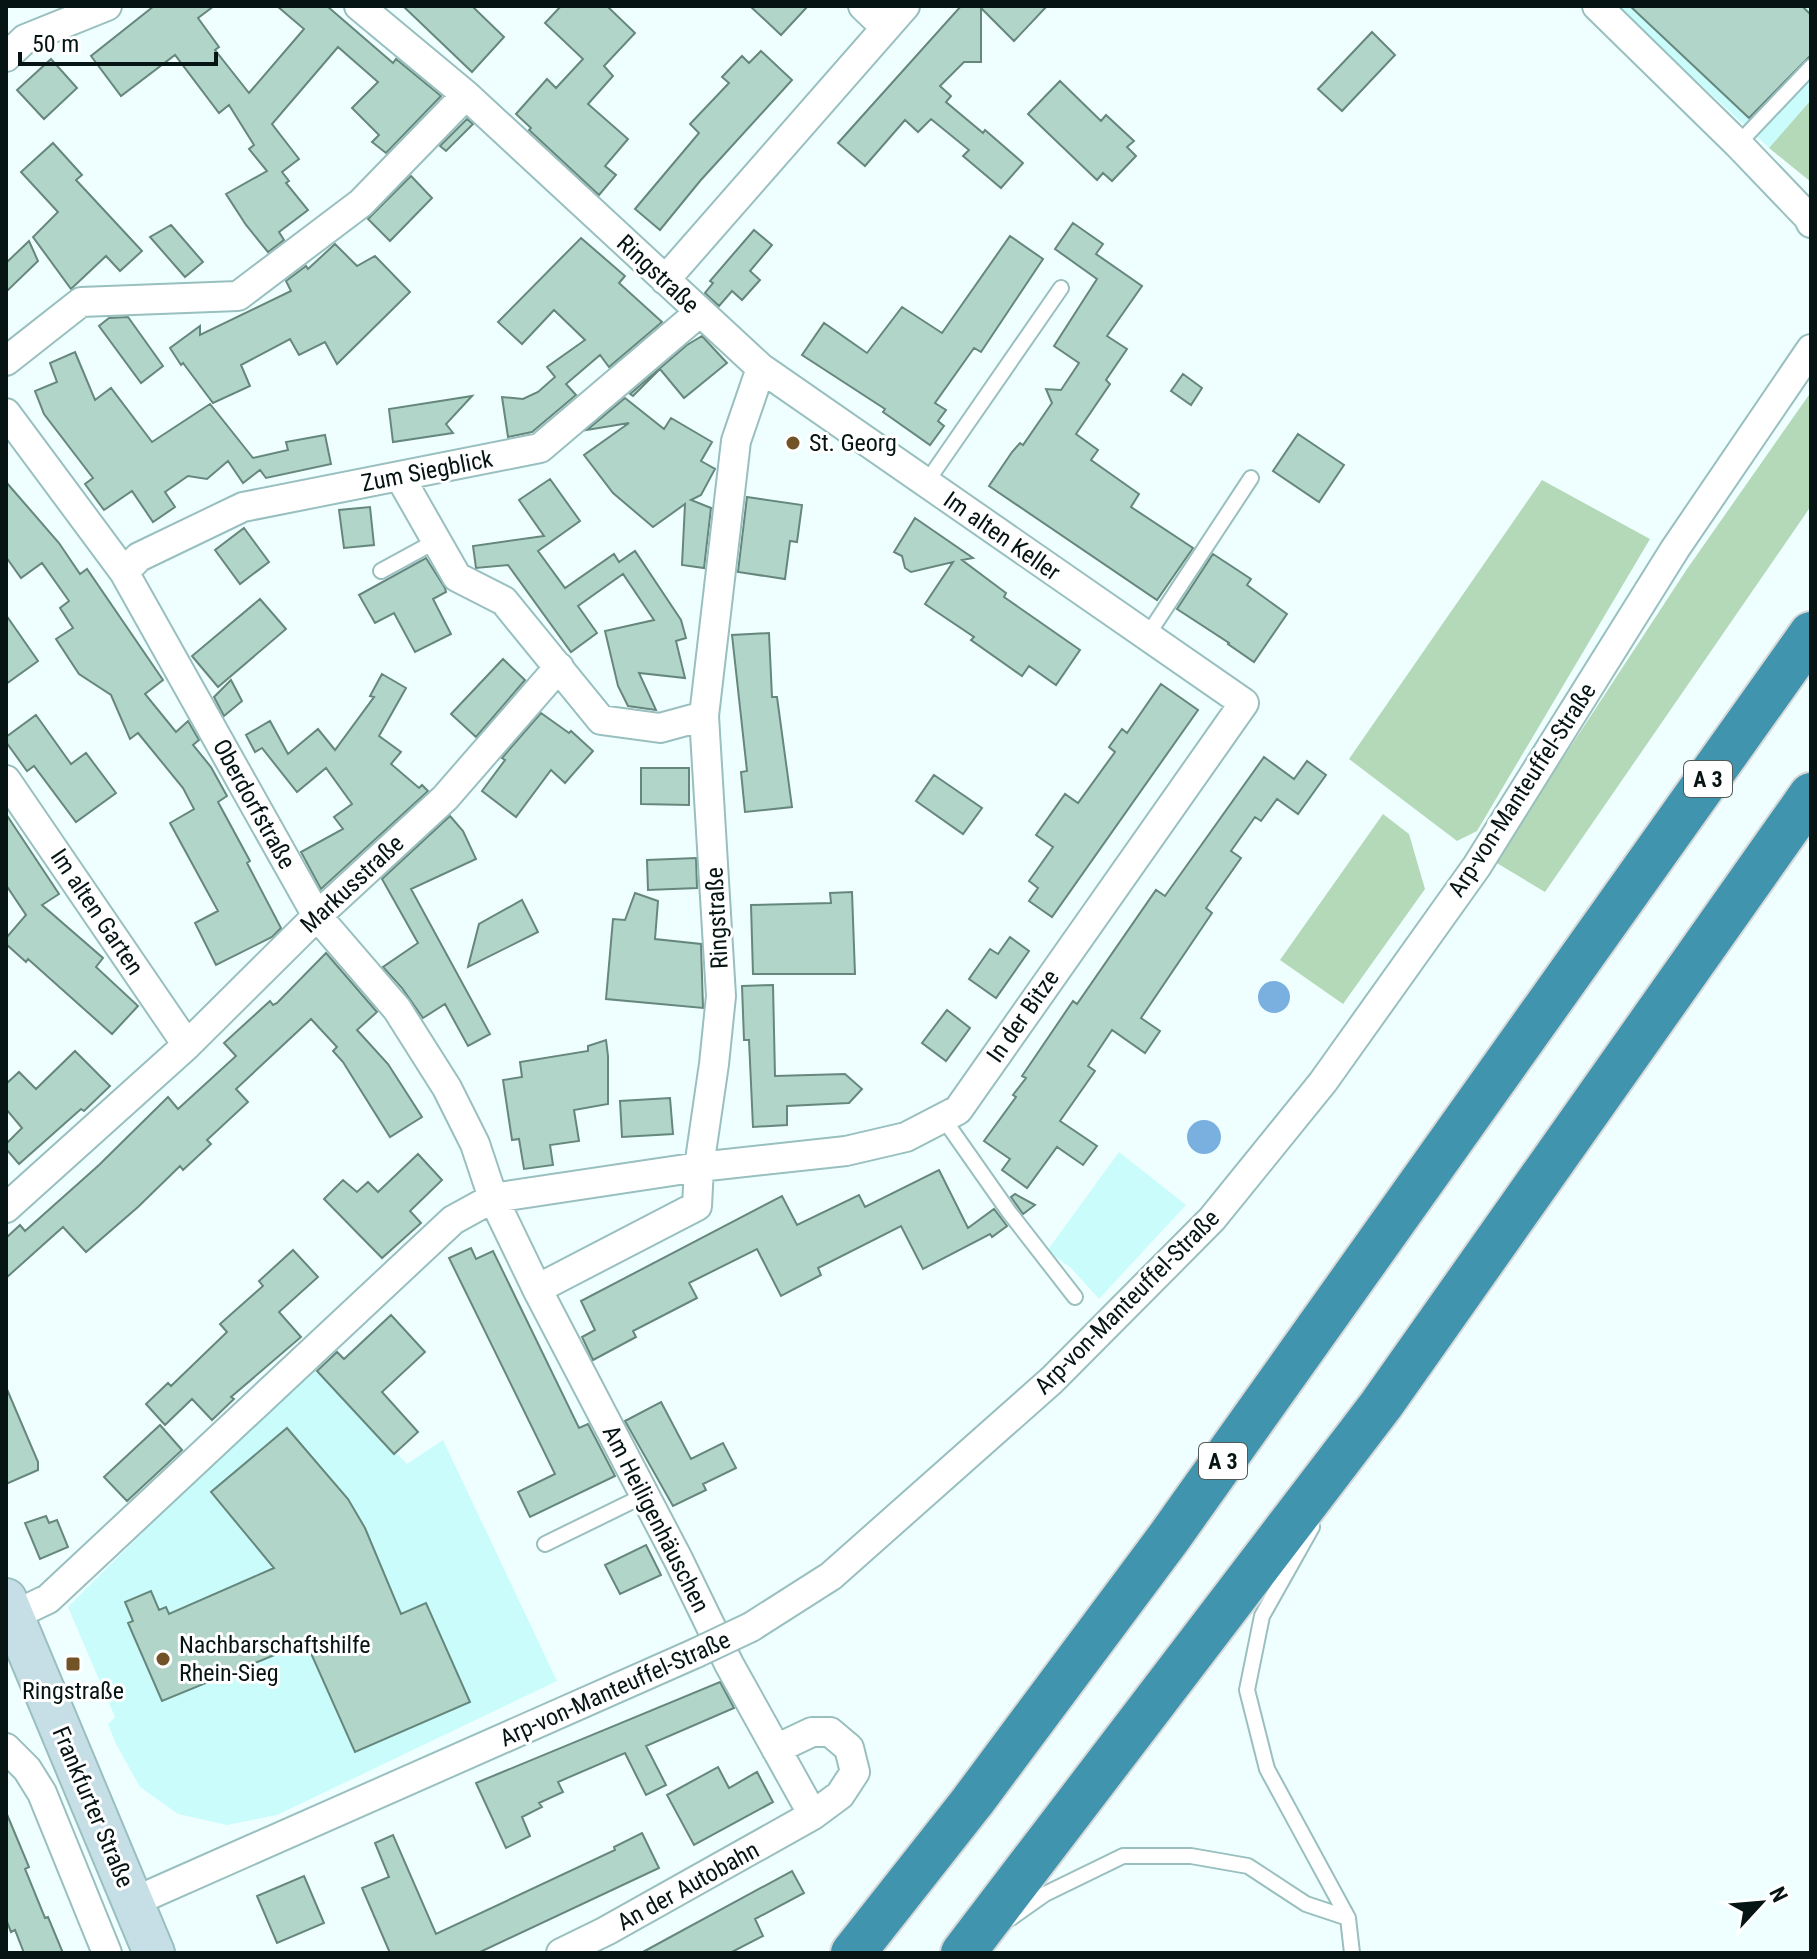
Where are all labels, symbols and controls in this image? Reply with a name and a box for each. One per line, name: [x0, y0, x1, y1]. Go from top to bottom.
scale bar: [20, 16, 216, 66]
text: 50 m: [32, 30, 79, 58]
street label: Ringstraße: [611, 229, 705, 319]
place label: St. Georg: [809, 429, 897, 457]
marker: St. Georg: [784, 434, 802, 452]
street label: Zum Siegblick: [359, 445, 495, 497]
street label: Im alten Keller: [938, 486, 1066, 586]
street label: Arp-von-Manteuffel-Straße: [1442, 678, 1602, 902]
street label: Oberdorfstraße: [207, 734, 301, 874]
road number: A 3: [1684, 761, 1732, 797]
street label: Markusstraße: [295, 829, 409, 939]
street label: Im alten Garten: [45, 844, 149, 980]
street label: Ringstraße: [700, 866, 734, 970]
street label: In der Bitze: [981, 964, 1065, 1068]
street label: Arp-von-Manteuffel-Straße: [1029, 1204, 1225, 1400]
street label: Am Heiligenhäuschen: [597, 1421, 715, 1617]
road number: A 3: [1199, 1443, 1247, 1479]
street label: Arp-von-Manteuffel-Straße: [496, 1626, 734, 1752]
place label: Nachbarschaftshilfe Rhein-Sieg: [179, 1631, 371, 1687]
marker: Nachbarschaftshilfe Rhein-Sieg: [154, 1650, 172, 1668]
marker: Ringstraße: [64, 1655, 82, 1673]
place label: Ringstraße: [22, 1677, 124, 1705]
street label: Frankfurter Straße: [47, 1722, 139, 1892]
street label: An der Autobahn: [612, 1836, 764, 1936]
north arrow: [1721, 1863, 1801, 1943]
text: N: [1764, 1883, 1793, 1906]

